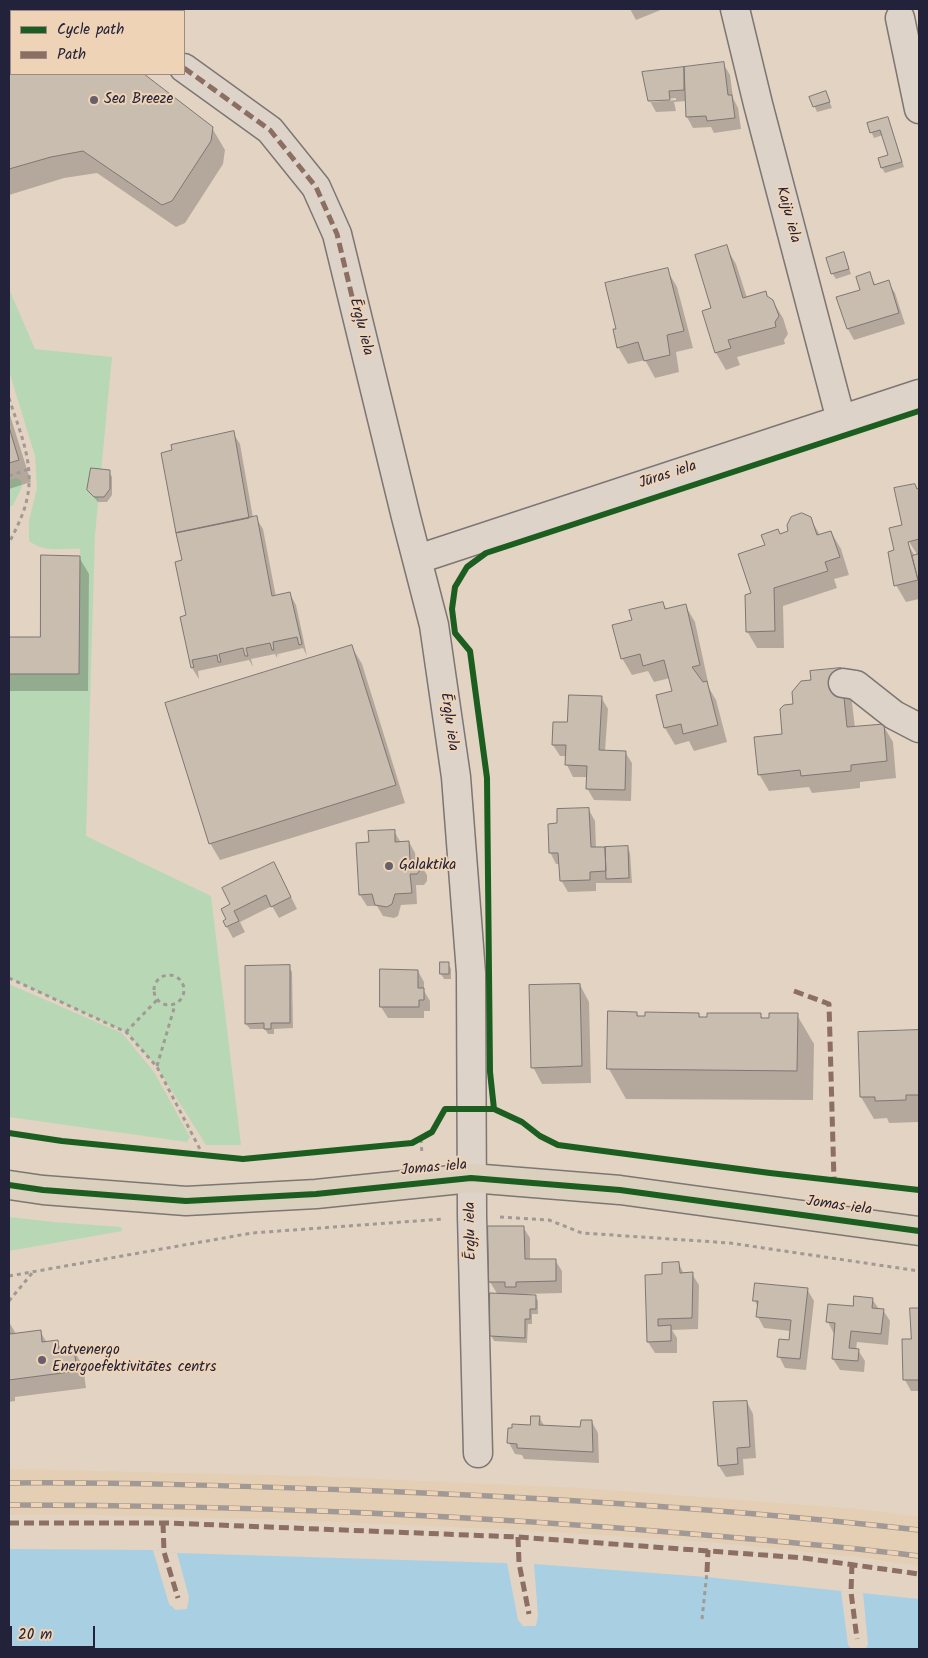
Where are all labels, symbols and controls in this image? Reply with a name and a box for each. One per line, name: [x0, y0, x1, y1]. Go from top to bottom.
legend: [10, 10, 185, 75]
text: Cycle path: [57, 18, 124, 42]
text: Path: [57, 43, 86, 67]
place label: Sea Breeze: [104, 91, 173, 109]
marker: Sea Breeze: [88, 94, 100, 106]
street label: Kaiju iela: [771, 185, 803, 245]
street label: Ērgļu iela: [344, 296, 376, 358]
street label: Jūras iela: [637, 458, 699, 494]
street label: Ērgļu iela: [435, 692, 461, 752]
place label: Galaktika: [399, 857, 456, 875]
marker: Galaktika: [383, 860, 395, 872]
street label: Jomas iela: [400, 1157, 468, 1181]
street label: Jomas iela: [805, 1193, 873, 1221]
street label: Ērgļu iela: [462, 1202, 482, 1260]
place label: Latvenergo Energoefektivitātes centrs: [52, 1342, 216, 1377]
marker: Latvenergo Energoefektivitātes centrs: [36, 1354, 48, 1366]
scale bar: [12, 1616, 98, 1648]
text: 20 m: [18, 1623, 52, 1647]

